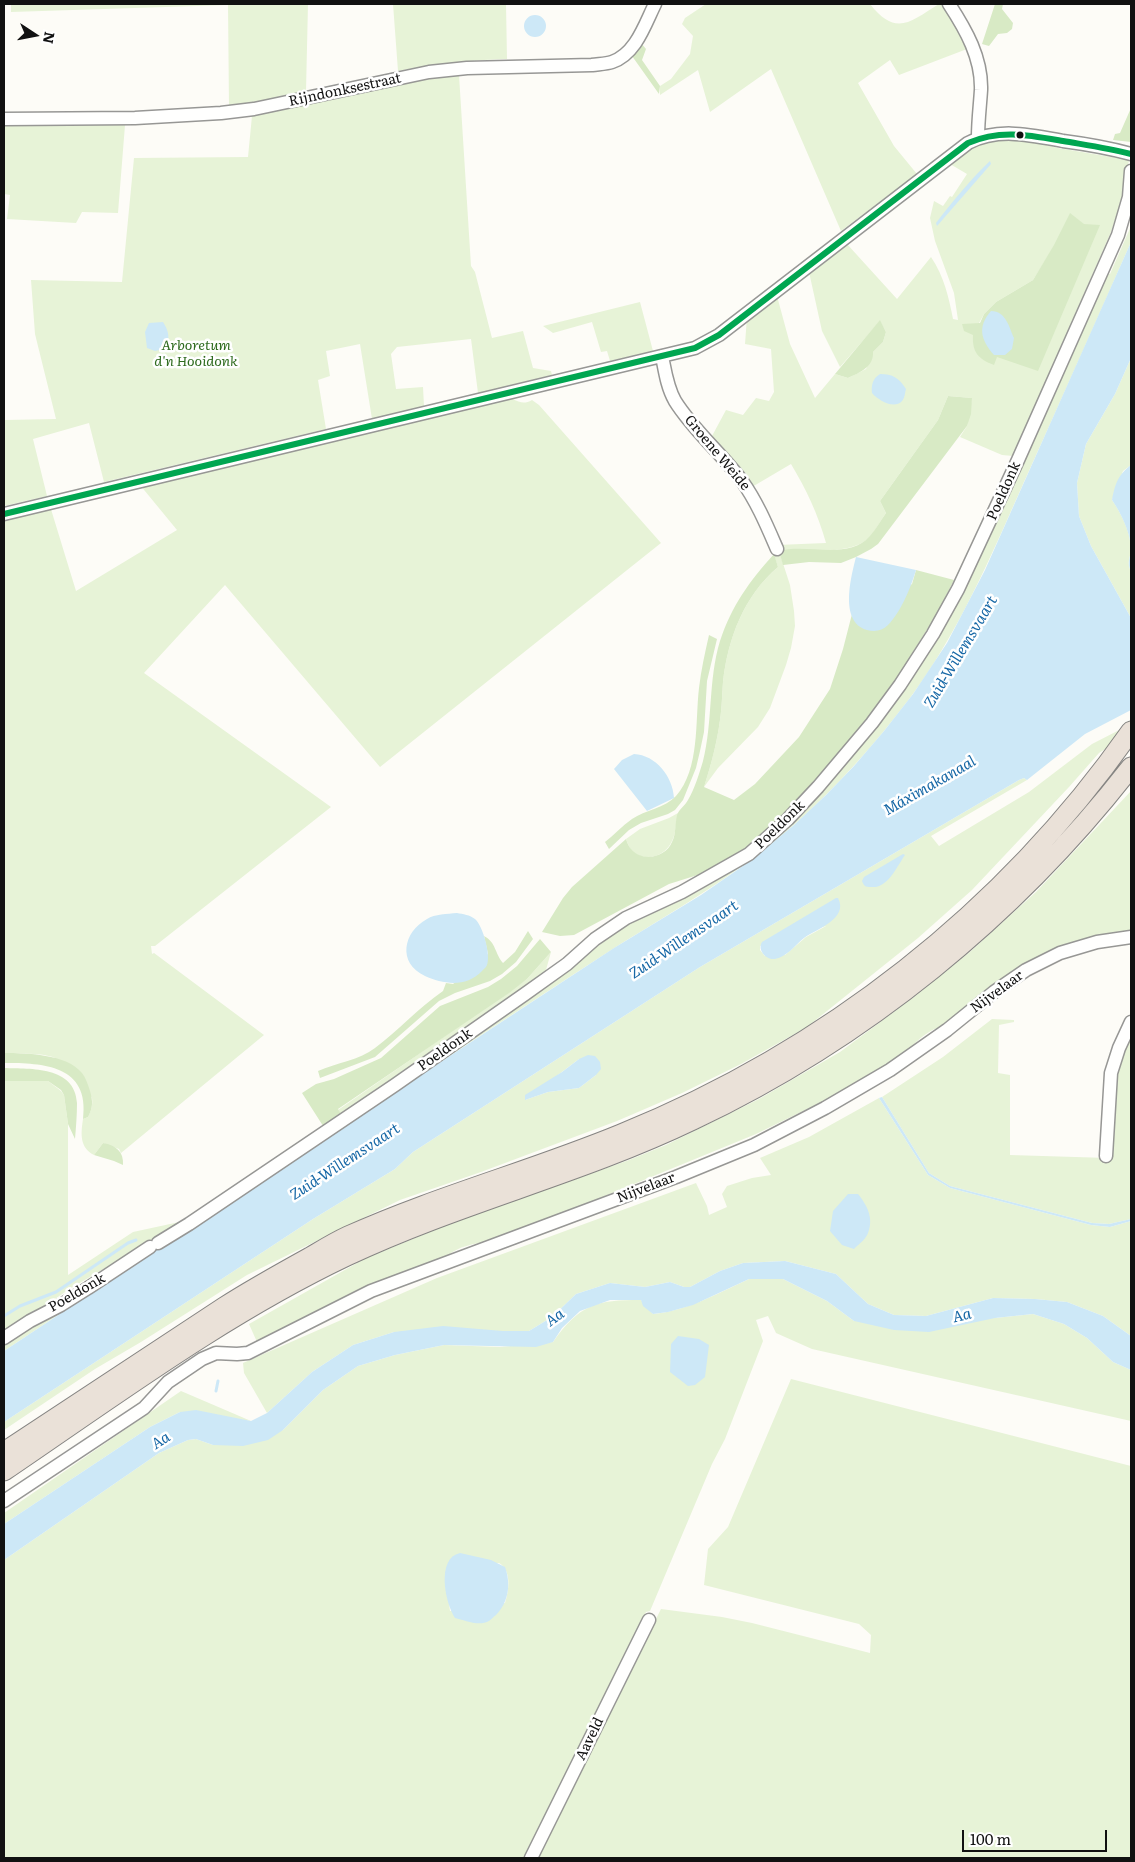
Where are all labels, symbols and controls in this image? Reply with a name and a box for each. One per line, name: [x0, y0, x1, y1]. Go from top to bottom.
north arrow: [10, 10, 60, 60]
text: N: [39, 30, 61, 46]
street label: Rijndonksestraat: [287, 70, 403, 110]
unlabelled marker: [1015, 130, 1025, 140]
park label: Arboretum d'n Hooidonk: [154, 338, 238, 371]
street label: Groene Weide: [681, 412, 753, 494]
street label: Poeldonk: [984, 459, 1024, 523]
water label: Zuid-Willemsvaart: [920, 593, 1002, 711]
water label: Máximakanaal: [881, 752, 979, 820]
street label: Poeldonk: [752, 797, 808, 853]
water label: Zuid-Willemsvaart: [626, 897, 742, 983]
street label: Nijvelaar: [967, 967, 1027, 1017]
street label: Poeldonk: [415, 1025, 475, 1075]
water label: Zuid-Willemsvaart: [287, 1120, 403, 1204]
street label: Nijvelaar: [614, 1169, 678, 1207]
street label: Poeldonk: [46, 1270, 108, 1316]
water label: Aa: [542, 1305, 568, 1331]
water label: Aa: [951, 1305, 973, 1327]
water label: Aa: [148, 1428, 174, 1454]
street label: Aaveld: [573, 1715, 607, 1763]
scale bar: [965, 1820, 1110, 1852]
text: 100 m: [970, 1827, 1011, 1850]

